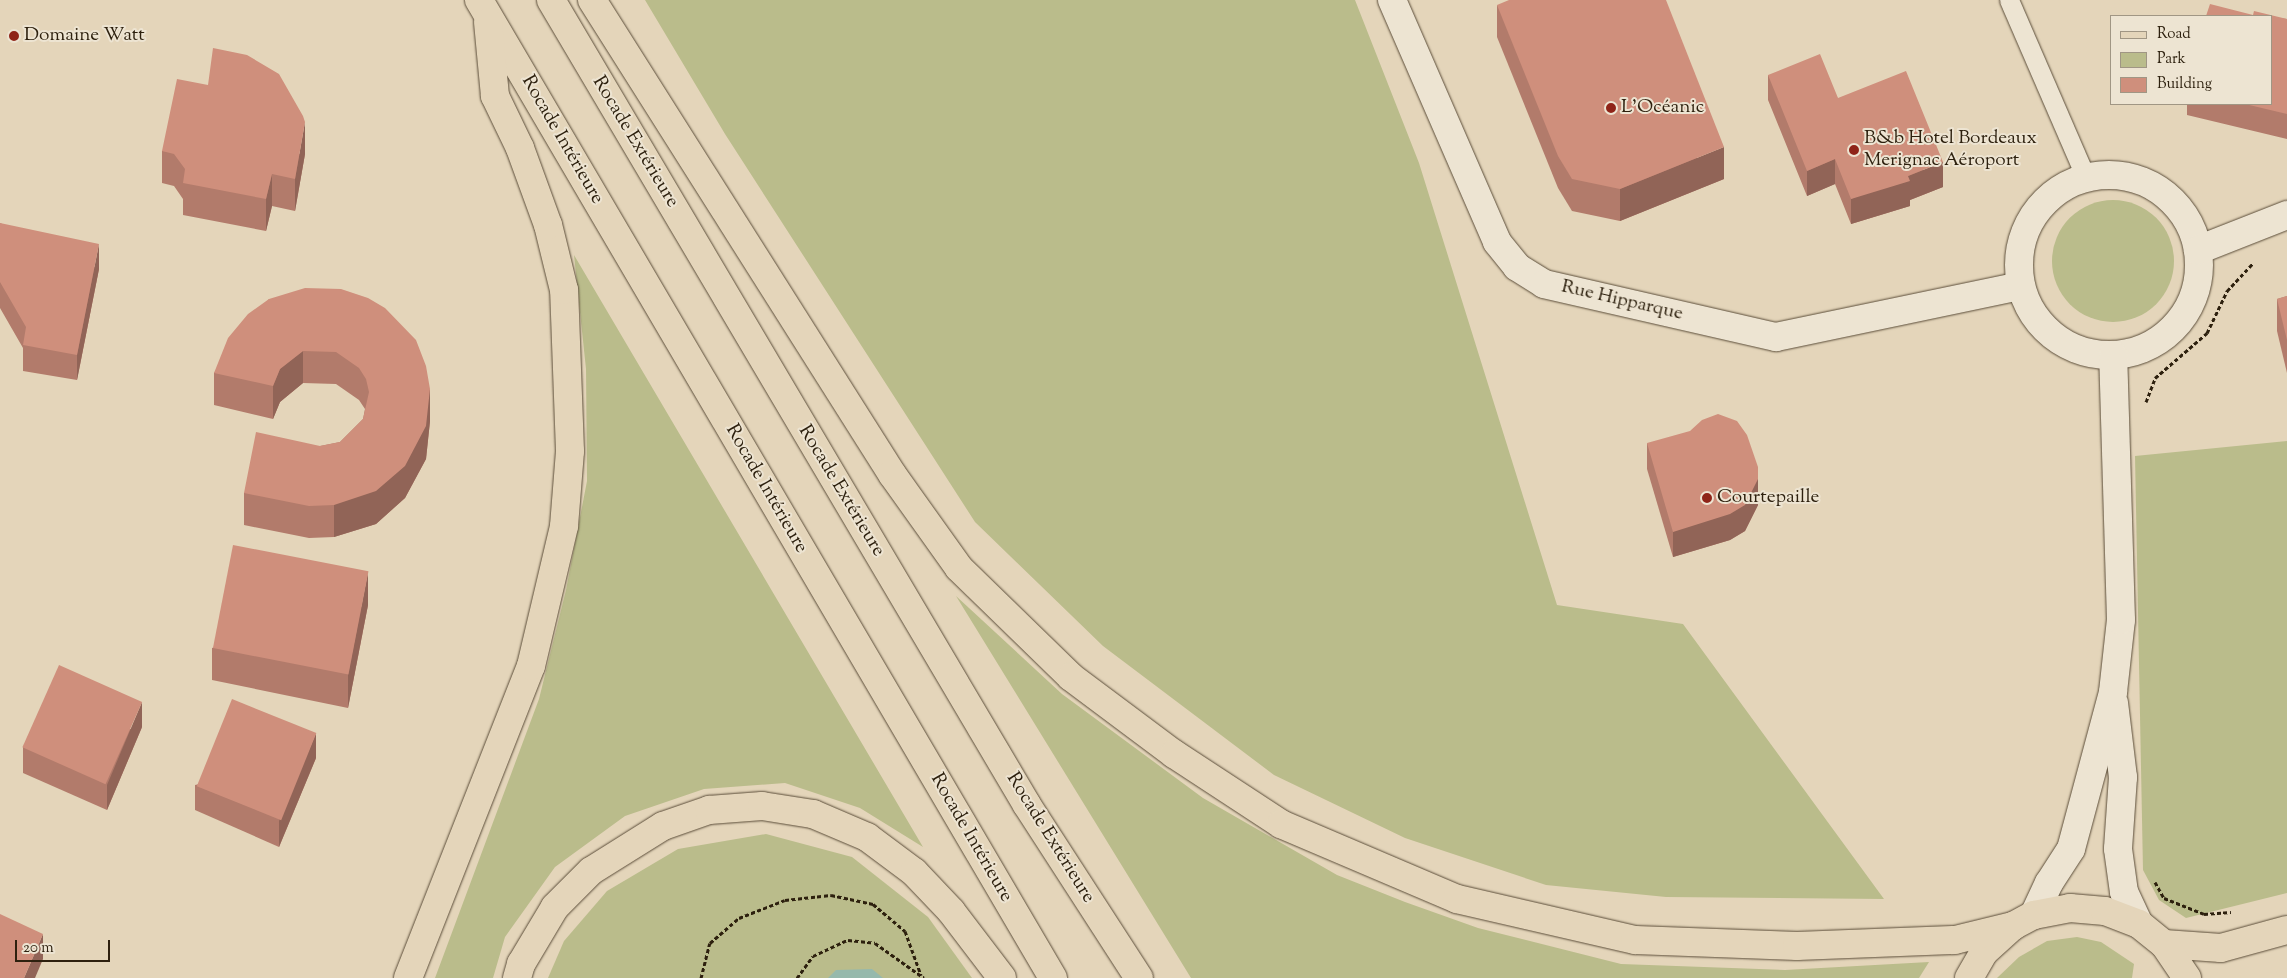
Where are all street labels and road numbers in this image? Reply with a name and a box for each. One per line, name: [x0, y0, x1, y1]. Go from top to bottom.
street label: Rocade Intérieure: [516, 72, 608, 208]
street label: Rocade Extérieure: [587, 72, 683, 212]
street label: Rue Hipparque: [1559, 276, 1685, 326]
street label: Rocade Intérieure: [720, 421, 812, 557]
street label: Rocade Extérieure: [793, 421, 889, 561]
street label: Rocade Extérieure: [1001, 769, 1099, 907]
street label: Rocade Intérieure: [925, 770, 1017, 906]

